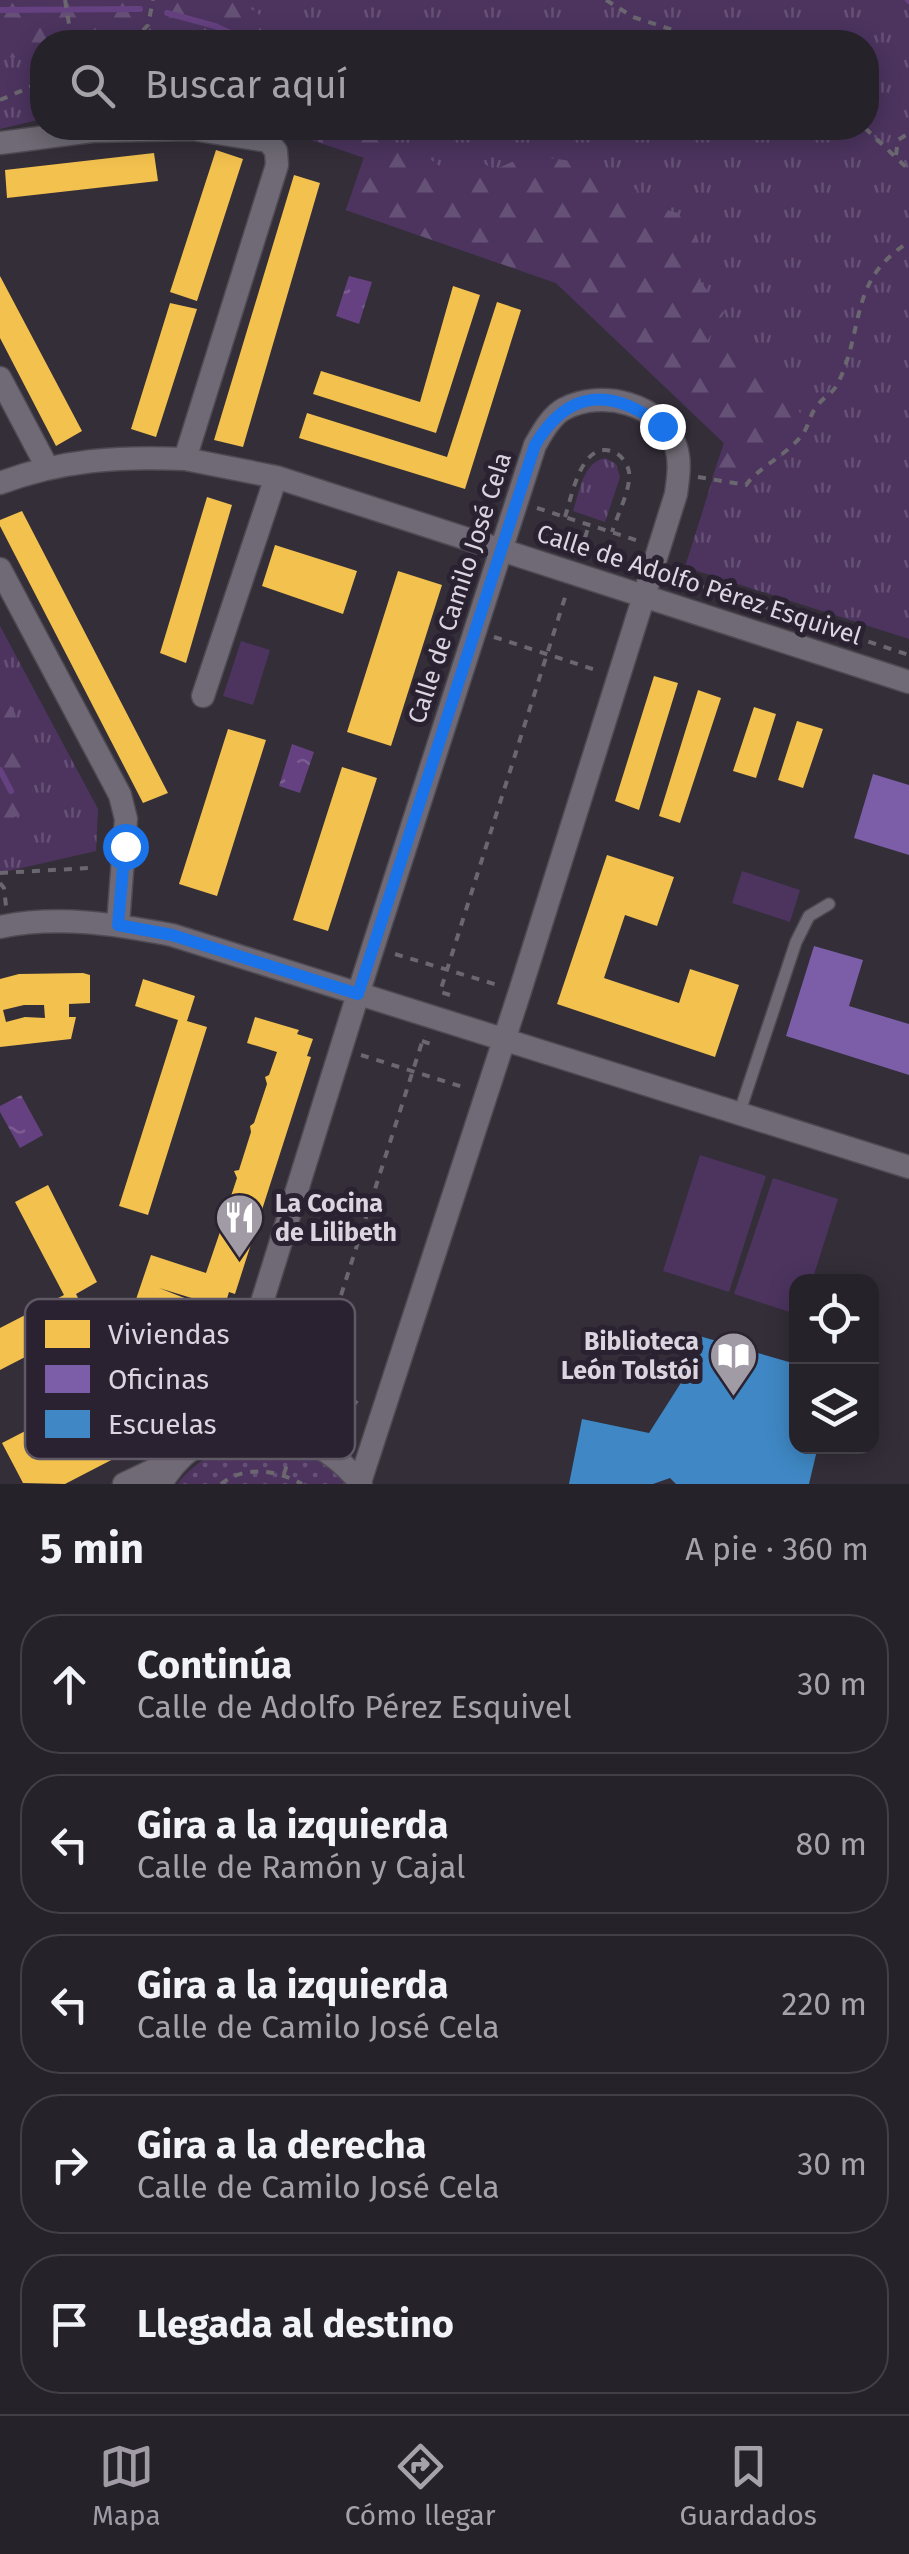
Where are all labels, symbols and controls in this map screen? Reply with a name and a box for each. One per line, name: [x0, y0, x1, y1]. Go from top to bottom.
search box: [30, 30, 879, 140]
icon: search: [65, 58, 120, 113]
text: Buscar aquí: [145, 62, 347, 108]
route end: [640, 404, 686, 450]
street label: Calle de Camilo José Cela: [402, 449, 518, 727]
street label: Calle de Adolfo Pérez Esquivel: [533, 518, 865, 652]
route start: [103, 824, 149, 870]
place label: La Cocina de Lilibeth: [275, 1189, 397, 1248]
restaurant icon: La Cocina de Lilibeth: [214, 1192, 266, 1260]
map controls: [789, 1274, 879, 1454]
button: locate: [789, 1274, 879, 1364]
legend: [25, 1299, 355, 1459]
text: Viviendas: [108, 1318, 230, 1351]
place label: Biblioteca León Tolstói: [561, 1327, 699, 1386]
library icon: Biblioteca León Tolstói: [708, 1330, 760, 1398]
text: Oficinas: [108, 1363, 209, 1396]
button: layers: [789, 1364, 879, 1454]
text: Escuelas: [108, 1408, 217, 1441]
text: 5 min: [40, 1524, 144, 1574]
text: A pie · 360 m: [685, 1530, 869, 1568]
text: Continúa: [137, 1642, 292, 1688]
icon: ahead: [42, 1657, 97, 1712]
text: 30 m: [797, 1665, 867, 1703]
text: Calle de Adolfo Pérez Esquivel: [137, 1688, 572, 1726]
text: Gira a la izquierda: [137, 1802, 449, 1848]
icon: left: [42, 1817, 97, 1872]
text: 80 m: [796, 1825, 867, 1863]
text: Calle de Ramón y Cajal: [137, 1848, 465, 1886]
text: Gira a la izquierda: [137, 1962, 449, 2008]
icon: left: [42, 1977, 97, 2032]
text: 220 m: [782, 1985, 867, 2023]
text: Calle de Camilo José Cela: [137, 2008, 500, 2046]
text: Gira a la derecha: [137, 2122, 427, 2168]
icon: right: [42, 2137, 97, 2192]
text: 30 m: [797, 2145, 867, 2183]
text: Calle de Camilo José Cela: [137, 2168, 500, 2206]
icon: arrive: [42, 2297, 97, 2352]
text: Llegada al destino: [137, 2301, 454, 2347]
tab: Mapa: [92, 2439, 161, 2532]
tab: Cómo llegar: [345, 2439, 496, 2532]
tab: Guardados: [680, 2439, 817, 2532]

